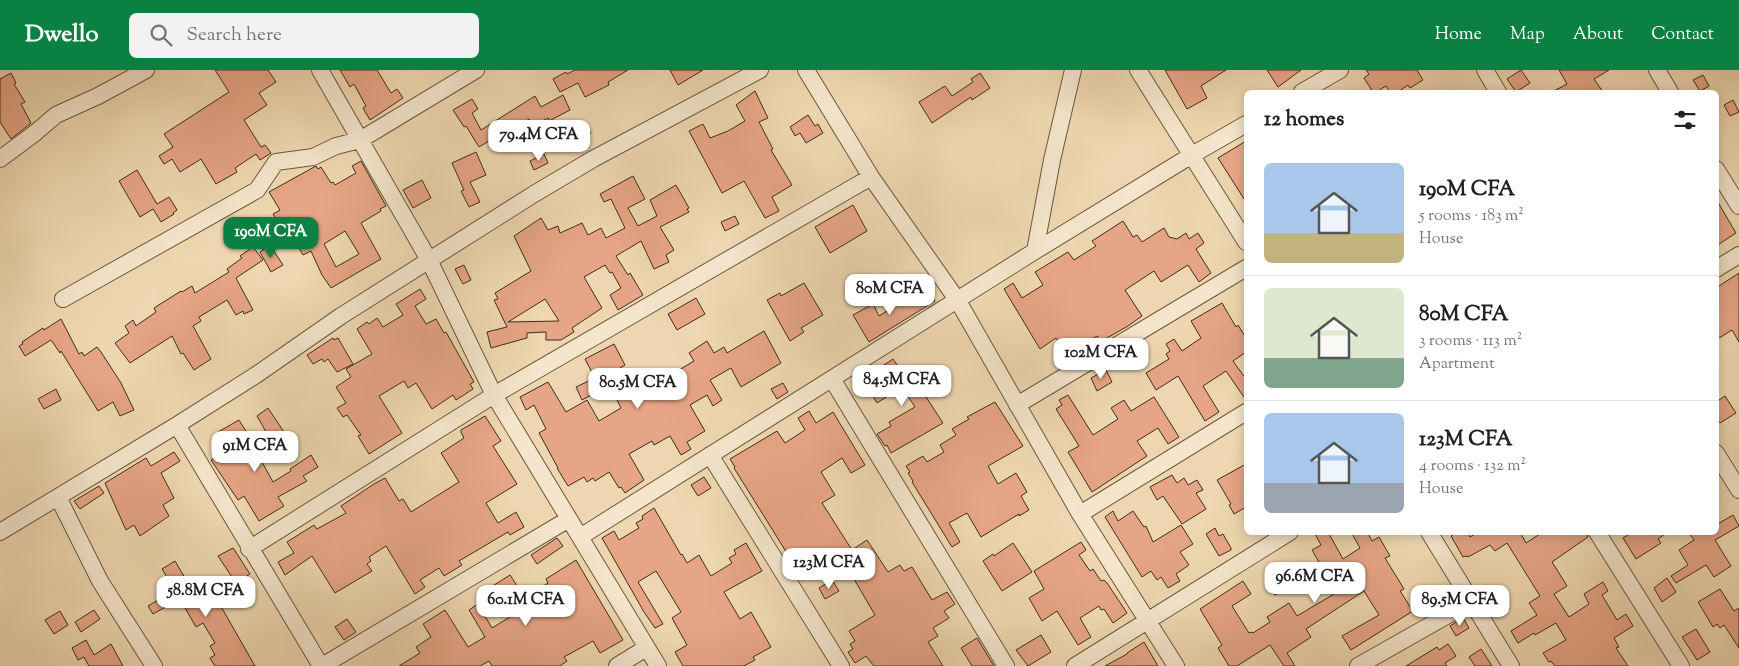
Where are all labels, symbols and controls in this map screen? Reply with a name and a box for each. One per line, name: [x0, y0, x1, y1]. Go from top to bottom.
search box: [129, 13, 479, 58]
text: Dwello: [25, 18, 99, 52]
icon: search: [147, 21, 175, 49]
text: Search here: [187, 22, 282, 49]
text: Home: [1435, 22, 1482, 48]
text: Map: [1510, 22, 1545, 48]
text: About: [1573, 22, 1623, 48]
text: Contact: [1651, 22, 1714, 48]
text: 12 homes: [1264, 105, 1344, 135]
icon: filters: [1671, 106, 1699, 134]
pin: 79.4M CFA: [482, 119, 596, 162]
text: 79.4M CFA: [499, 124, 579, 147]
text: 190M CFA: [1419, 175, 1515, 205]
icon: home: [1304, 183, 1364, 243]
text: 5 rooms · 183 m²: [1419, 205, 1524, 228]
pin: 190M CFA: [219, 216, 323, 259]
text: 190M CFA: [234, 221, 308, 244]
text: House: [1419, 228, 1463, 251]
pin: 80M CFA: [844, 274, 936, 316]
text: 80M CFA: [856, 278, 924, 301]
text: 80M CFA: [1419, 300, 1508, 330]
icon: home: [1304, 308, 1364, 368]
text: 3 rooms · 113 m²: [1419, 330, 1522, 353]
pin: 102M CFA: [1049, 338, 1153, 380]
text: 102M CFA: [1064, 342, 1138, 365]
text: Apartment: [1419, 353, 1495, 376]
pin: 84.5M CFA: [845, 364, 959, 407]
pin: 80.5M CFA: [581, 368, 695, 410]
text: 84.5M CFA: [863, 369, 941, 392]
text: 80.5M CFA: [599, 372, 677, 395]
text: 123M CFA: [1419, 425, 1513, 455]
pin: 91M CFA: [209, 430, 301, 473]
icon: home: [1304, 433, 1364, 493]
text: 91M CFA: [222, 435, 288, 458]
text: 4 rooms · 132 m²: [1419, 455, 1526, 478]
text: House: [1419, 478, 1463, 501]
pin: 123M CFA: [777, 548, 881, 590]
text: 123M CFA: [793, 552, 865, 575]
pin: 96.6M CFA: [1258, 562, 1372, 604]
text: 96.6M CFA: [1275, 566, 1355, 589]
pin: 58.8M CFA: [149, 576, 263, 618]
text: 58.8M CFA: [167, 580, 245, 603]
pin: 60.1M CFA: [469, 584, 583, 627]
pin: 89.5M CFA: [1403, 584, 1517, 627]
text: 60.1M CFA: [487, 589, 565, 612]
text: 89.5M CFA: [1421, 589, 1499, 612]

